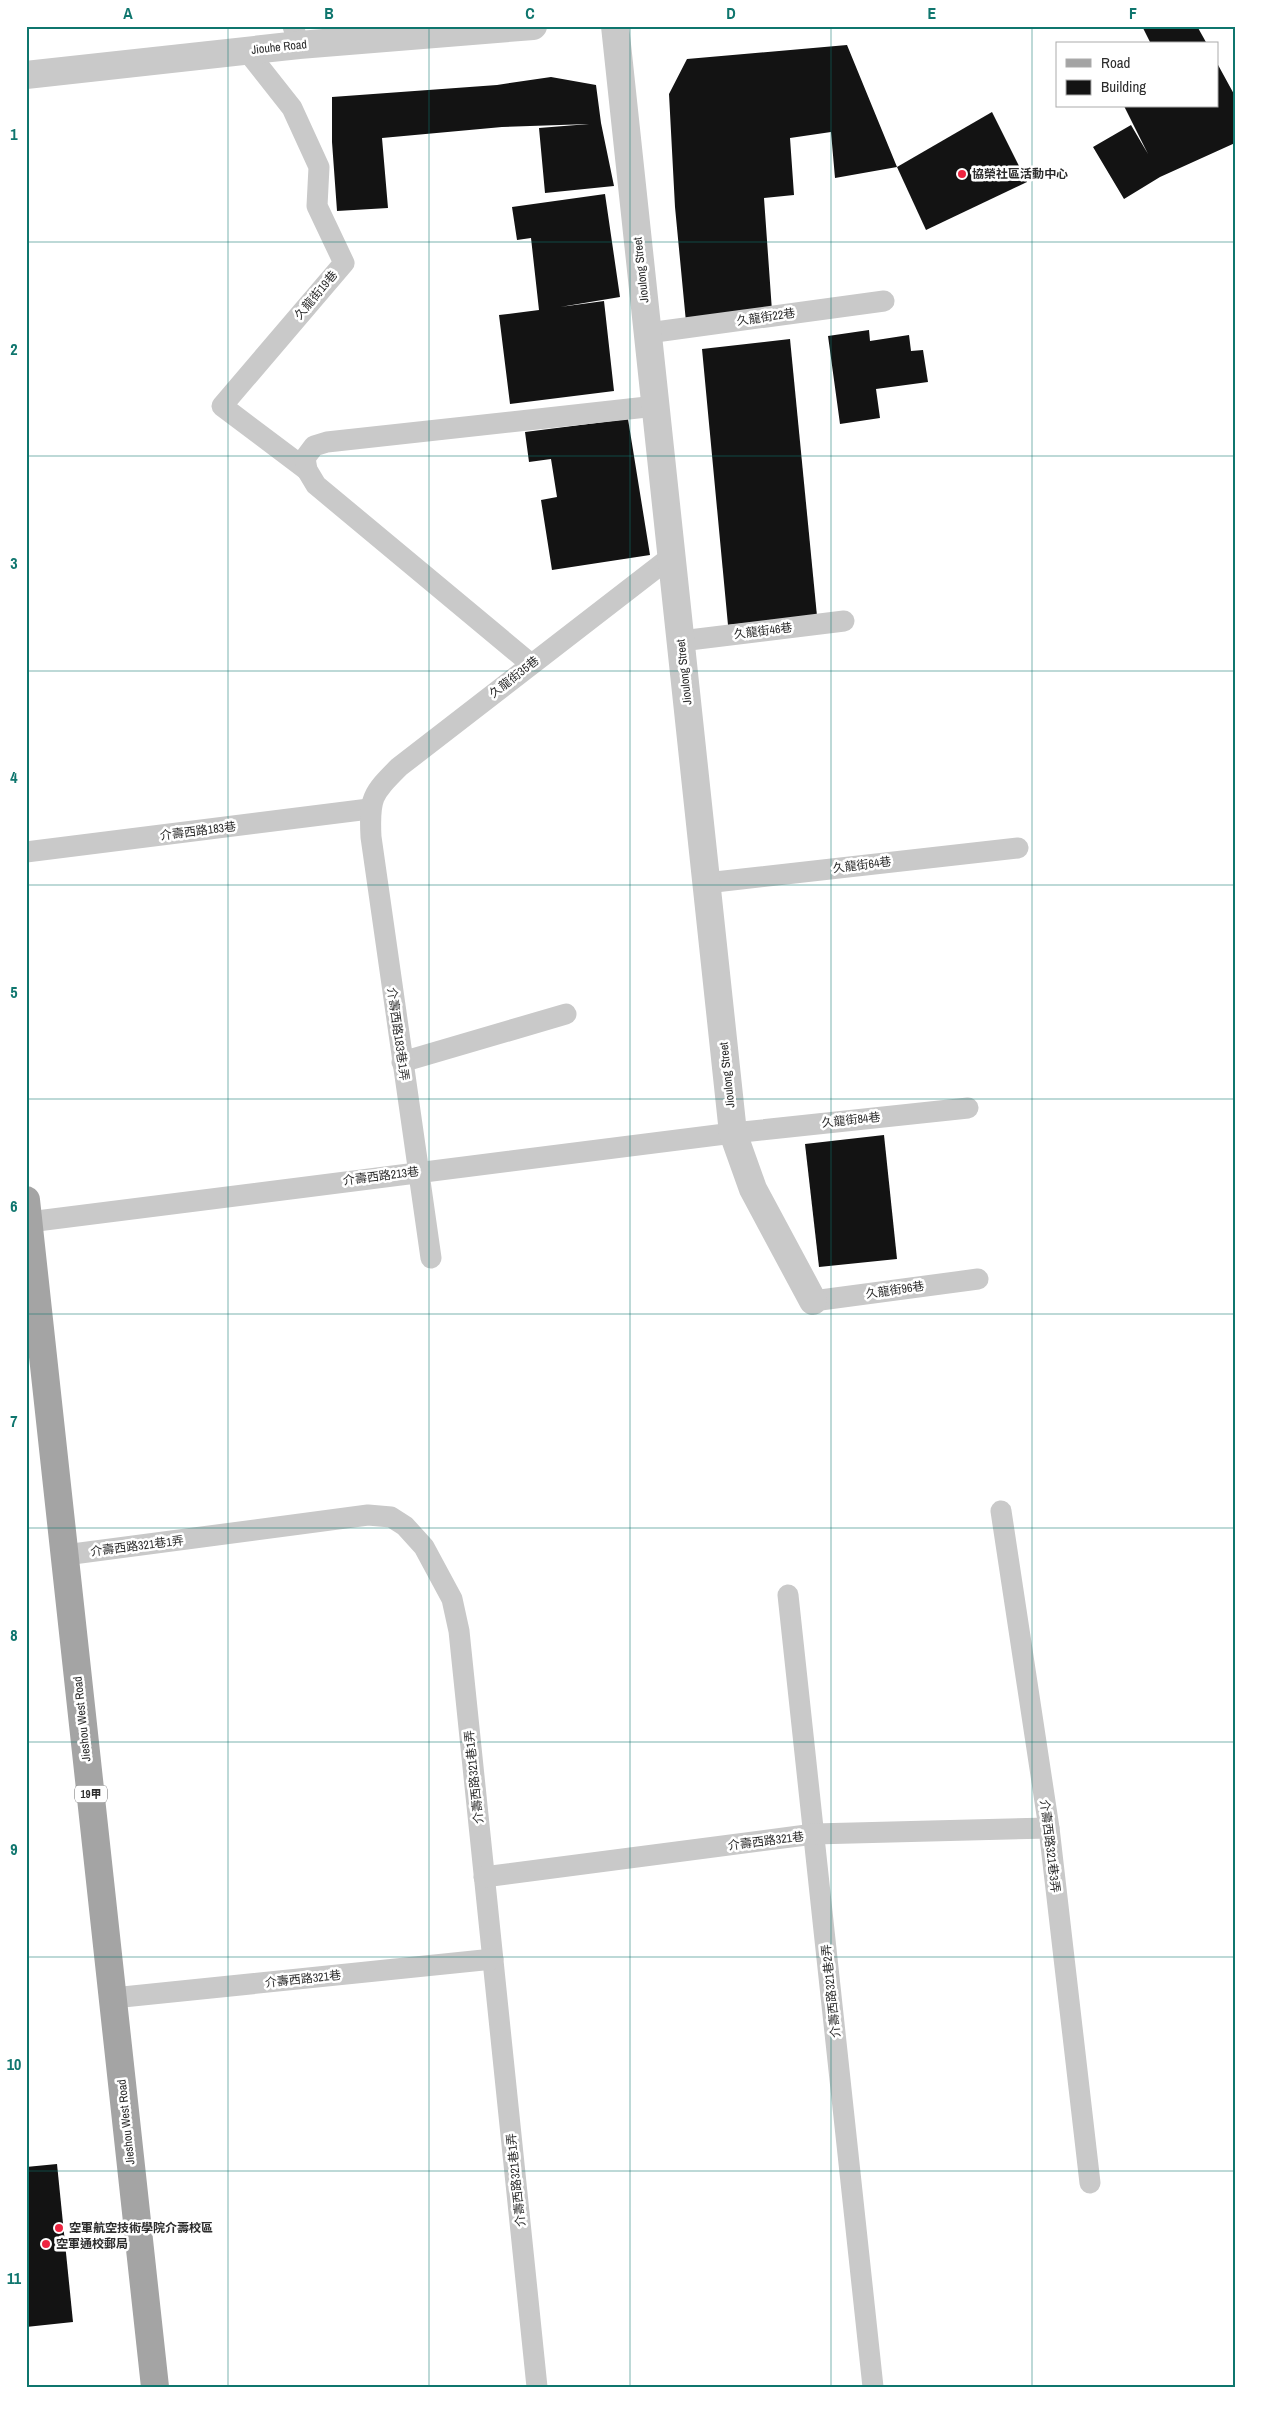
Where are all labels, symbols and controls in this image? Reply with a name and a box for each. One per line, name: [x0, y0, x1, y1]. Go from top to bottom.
text: A: [123, 2, 133, 24]
text: B: [324, 2, 334, 24]
text: C: [525, 2, 535, 24]
text: D: [726, 2, 736, 24]
text: E: [928, 2, 937, 24]
text: F: [1129, 2, 1137, 24]
street label: Jiouhe Road: [250, 36, 308, 58]
legend: [1056, 42, 1218, 108]
text: Road: [1101, 52, 1130, 73]
text: Building: [1101, 76, 1146, 97]
text: 1: [10, 123, 18, 145]
place label: 協榮社區活動中心: [972, 166, 1068, 182]
marker: 協榮社區活動中心: [956, 168, 968, 180]
street label: Jioulong Street: [630, 236, 652, 304]
street label: 久龍街19巷: [291, 267, 341, 323]
street label: 久龍街22巷: [736, 305, 796, 329]
text: 2: [10, 338, 18, 360]
text: 3: [10, 552, 18, 574]
street label: 久龍街46巷: [733, 619, 793, 643]
street label: Jioulong Street: [673, 638, 695, 706]
street label: 久龍街35巷: [486, 653, 542, 701]
text: 4: [10, 766, 18, 788]
street label: 介壽西路183巷: [159, 818, 237, 844]
street label: 久龍街64巷: [832, 853, 892, 877]
text: 5: [10, 981, 18, 1003]
street label: 介壽西路183巷1弄: [384, 986, 412, 1082]
street label: Jioulong Street: [716, 1041, 738, 1109]
street label: 久龍街84巷: [821, 1109, 881, 1131]
street label: 介壽西路213巷: [342, 1163, 420, 1189]
text: 6: [10, 1195, 18, 1217]
street label: 久龍街96巷: [865, 1278, 925, 1302]
text: 7: [10, 1410, 18, 1432]
street label: 介壽西路321巷1弄: [89, 1532, 185, 1560]
text: 8: [10, 1624, 18, 1646]
street label: Jieshou West Road: [70, 1676, 94, 1762]
street label: 介壽西路321巷1弄: [461, 1729, 487, 1825]
road number: 19甲: [75, 1786, 107, 1802]
street label: 介壽西路321巷3弄: [1036, 1798, 1064, 1894]
street label: 介壽西路321巷: [727, 1828, 805, 1854]
text: 9: [10, 1838, 18, 1860]
street label: 介壽西路321巷2弄: [818, 1943, 844, 2039]
street label: 介壽西路321巷: [264, 1967, 342, 1991]
text: 10: [7, 2053, 21, 2075]
street label: Jieshou West Road: [114, 2079, 138, 2165]
street label: 介壽西路321巷1弄: [503, 2132, 529, 2228]
place label: 空軍航空技術學院介壽校區: [69, 2220, 213, 2236]
marker: 空軍航空技術學院介壽校區: [53, 2222, 65, 2234]
place label: 空軍通校郵局: [56, 2236, 128, 2252]
marker: 空軍通校郵局: [40, 2238, 52, 2250]
text: 11: [7, 2267, 22, 2289]

